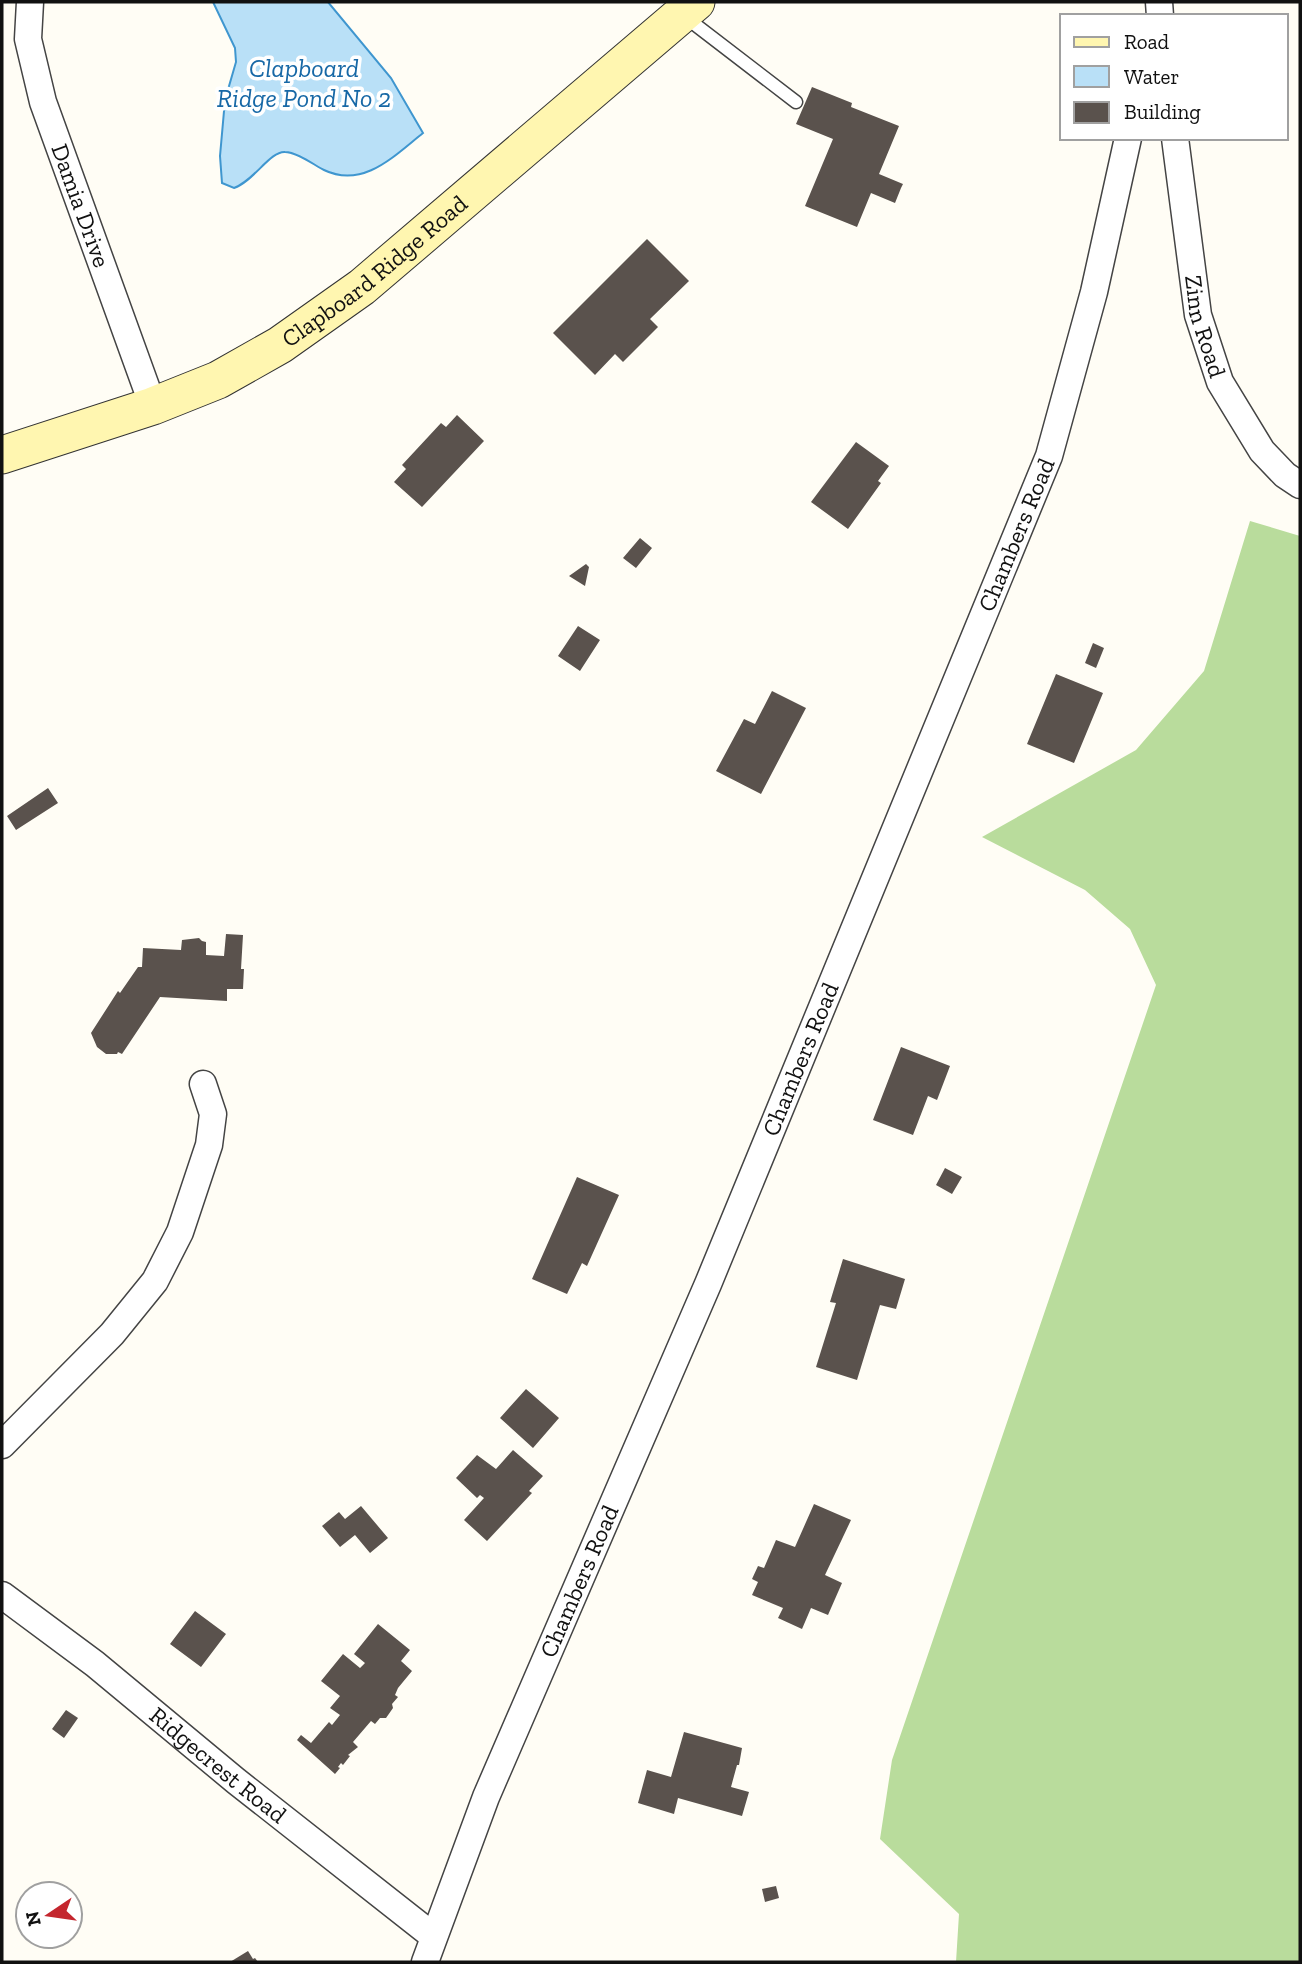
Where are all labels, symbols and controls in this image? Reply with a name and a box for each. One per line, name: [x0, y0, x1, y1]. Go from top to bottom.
legend: [1060, 14, 1288, 140]
text: Road: [1124, 29, 1170, 54]
water label: Clapboard Ridge Pond No 2: [217, 52, 391, 114]
text: Water: [1124, 64, 1179, 89]
text: Building: [1124, 99, 1201, 124]
street label: Damia Drive: [45, 140, 117, 271]
street label: Clapboard Ridge Road: [276, 189, 473, 353]
street label: Zinn Road: [1179, 273, 1233, 381]
street label: Chambers Road: [972, 454, 1060, 616]
street label: Chambers Road: [756, 978, 845, 1140]
street label: Chambers Road: [533, 1500, 625, 1662]
street label: Ridgecrest Road: [144, 1700, 292, 1829]
north arrow: [14, 1880, 84, 1950]
text: N: [20, 1909, 46, 1928]

